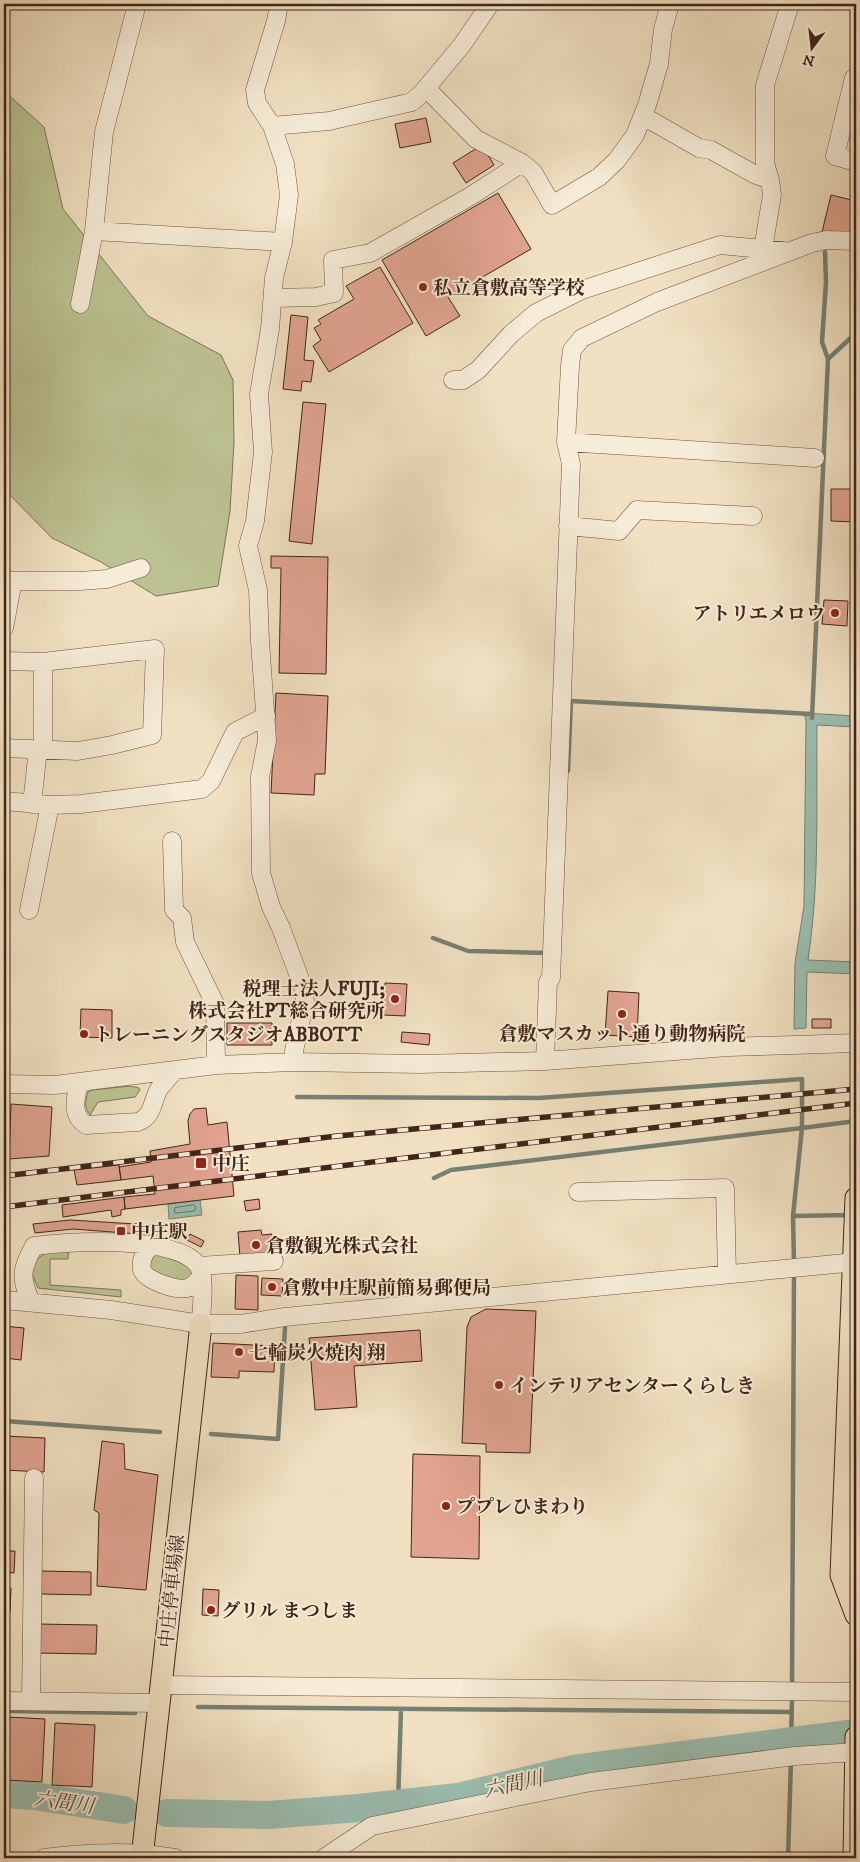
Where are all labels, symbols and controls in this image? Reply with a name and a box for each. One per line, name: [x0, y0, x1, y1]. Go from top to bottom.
north arrow: [788, 22, 838, 72]
text: N: [801, 49, 817, 70]
place label: 私立倉敷高等学校: [433, 277, 585, 300]
marker: 私立倉敷高等学校: [417, 281, 429, 293]
place label: アトリエメロウ: [692, 603, 825, 626]
marker: アトリエメロウ: [829, 607, 841, 619]
place label: 税理士法人FUJI; 株式会社PT総合研究所: [188, 978, 385, 1023]
marker: 税理士法人FUJI; 株式会社PT総合研究所: [389, 993, 401, 1005]
marker: 倉敷マスカット通り動物病院: [616, 1008, 628, 1020]
place label: 倉敷マスカット通り動物病院: [499, 1023, 745, 1046]
place label: トレーニングスタジオABBOTT: [94, 1024, 363, 1047]
marker: トレーニングスタジオABBOTT: [78, 1028, 90, 1040]
place label: 中庄: [212, 1153, 250, 1176]
marker: 中庄: [194, 1156, 208, 1170]
place label: 中庄駅: [131, 1221, 188, 1244]
marker: 中庄駅: [115, 1225, 127, 1237]
place label: 倉敷観光株式会社: [266, 1235, 418, 1258]
marker: 倉敷観光株式会社: [250, 1239, 262, 1251]
place label: 倉敷中庄駅前簡易郵便局: [282, 1277, 491, 1300]
marker: 倉敷中庄駅前簡易郵便局: [266, 1281, 278, 1293]
place label: 七輪炭火焼肉 翔: [249, 1342, 386, 1365]
marker: 七輪炭火焼肉 翔: [233, 1346, 245, 1358]
place label: インテリアセンターくらしき: [509, 1375, 755, 1398]
marker: インテリアセンターくらしき: [493, 1379, 505, 1391]
place label: ププレひまわり: [456, 1496, 588, 1519]
marker: ププレひまわり: [440, 1500, 452, 1512]
street label: 中庄停車場線: [155, 1533, 190, 1649]
place label: グリル まつしま: [221, 1600, 358, 1623]
marker: グリル まつしま: [205, 1604, 217, 1616]
water label: 六間川: [481, 1766, 547, 1804]
water label: 六間川: [32, 1787, 97, 1820]

